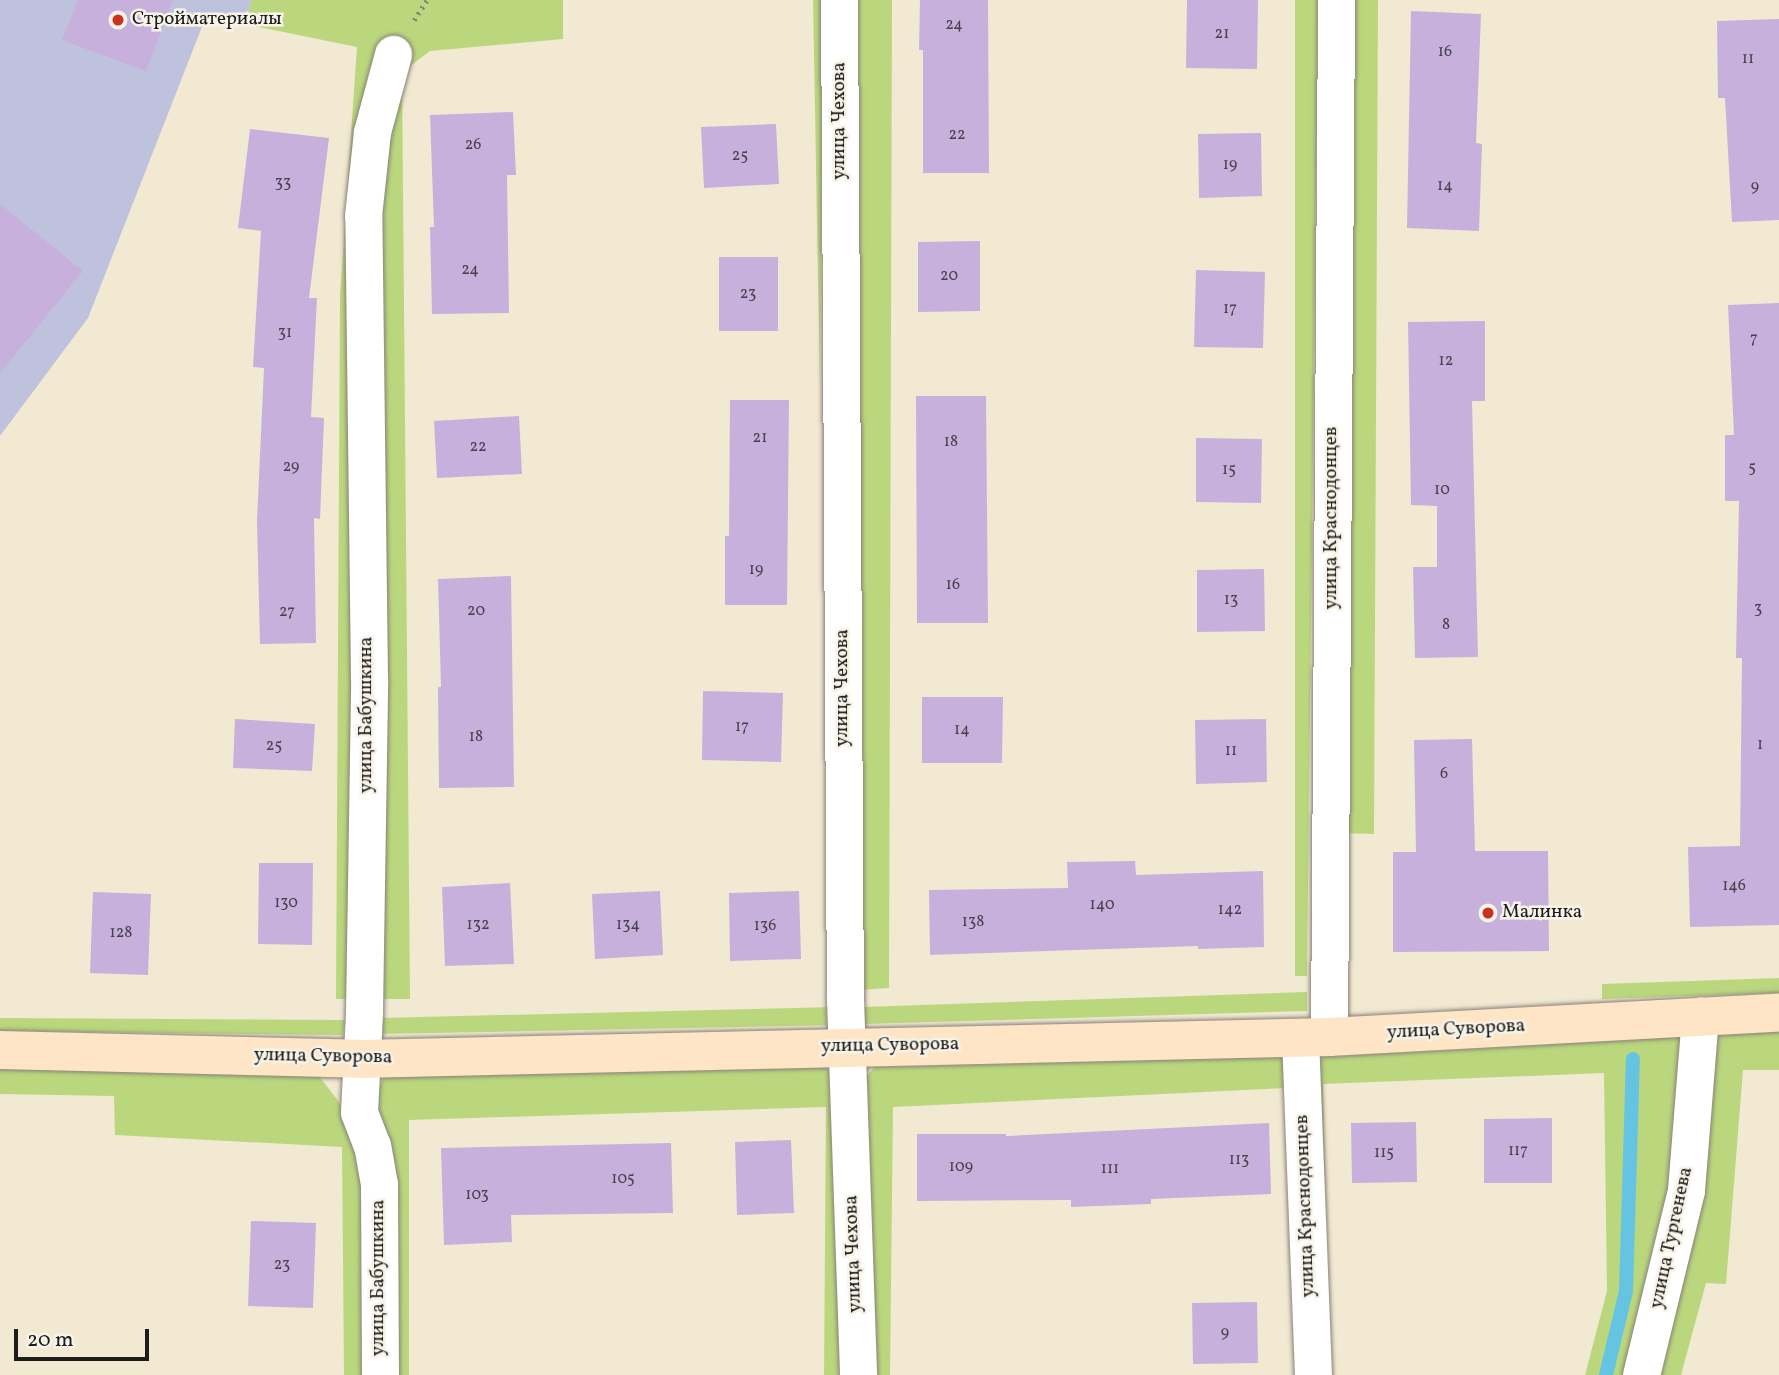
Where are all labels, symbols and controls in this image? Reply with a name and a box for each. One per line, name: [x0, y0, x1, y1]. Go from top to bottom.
place label: Стройматериалы: [132, 9, 282, 31]
marker: Стройматериалы: [110, 12, 126, 28]
house number: 24: [945, 15, 963, 35]
house number: 21: [1215, 24, 1229, 44]
house number: 16: [1438, 42, 1452, 62]
house number: 11: [1742, 49, 1754, 69]
street label: улица Чехова: [829, 62, 851, 180]
house number: 22: [948, 125, 966, 145]
house number: 26: [465, 135, 481, 155]
house number: 25: [732, 146, 748, 166]
house number: 19: [1223, 155, 1237, 175]
house number: 33: [275, 173, 291, 193]
house number: 14: [1437, 176, 1453, 196]
house number: 9: [1751, 177, 1759, 197]
house number: 24: [461, 260, 479, 280]
house number: 20: [940, 266, 958, 286]
house number: 23: [740, 284, 756, 304]
house number: 17: [1223, 299, 1237, 319]
house number: 31: [278, 323, 292, 343]
house number: 7: [1750, 329, 1758, 349]
house number: 12: [1439, 351, 1453, 371]
street label: улица Краснодонцев: [1321, 427, 1343, 609]
house number: 21: [753, 428, 767, 448]
house number: 18: [944, 432, 958, 452]
house number: 22: [469, 437, 487, 457]
house number: 29: [283, 457, 299, 477]
house number: 5: [1748, 458, 1756, 478]
house number: 15: [1222, 460, 1236, 480]
house number: 10: [1434, 480, 1450, 500]
house number: 19: [749, 560, 763, 580]
house number: 16: [946, 575, 960, 595]
house number: 13: [1224, 590, 1238, 610]
house number: 3: [1754, 599, 1762, 619]
house number: 20: [467, 601, 485, 621]
house number: 27: [279, 602, 295, 622]
house number: 8: [1442, 615, 1450, 635]
street label: улица Чехова: [832, 629, 854, 747]
street label: улица Бабушкина: [356, 637, 378, 793]
house number: 17: [735, 717, 749, 737]
house number: 14: [954, 720, 970, 740]
house number: 18: [469, 727, 483, 747]
house number: 1: [1757, 735, 1763, 755]
house number: 25: [266, 736, 282, 756]
house number: 11: [1225, 741, 1237, 761]
house number: 6: [1440, 764, 1448, 784]
house number: 146: [1722, 876, 1746, 896]
house number: 130: [274, 893, 298, 913]
house number: 140: [1089, 895, 1115, 915]
house number: 142: [1218, 900, 1242, 920]
place label: Малинка: [1502, 902, 1582, 924]
marker: Малинка: [1480, 905, 1496, 921]
house number: 138: [962, 912, 984, 932]
house number: 132: [466, 915, 490, 935]
house number: 134: [616, 915, 640, 935]
house number: 136: [754, 916, 776, 936]
house number: 128: [110, 923, 132, 943]
street label: улица Суворова: [1386, 1015, 1526, 1045]
street label: улица Суворова: [821, 1033, 959, 1059]
street label: улица Суворова: [254, 1044, 392, 1070]
street label: улица Краснодонцев: [1291, 1114, 1321, 1298]
house number: 117: [1508, 1141, 1528, 1161]
house number: 115: [1374, 1143, 1394, 1163]
house number: 113: [1229, 1150, 1249, 1170]
house number: 109: [949, 1157, 973, 1177]
house number: 111: [1101, 1159, 1119, 1179]
street label: улица Тургенева: [1646, 1165, 1698, 1311]
house number: 105: [611, 1169, 635, 1189]
house number: 103: [465, 1185, 489, 1205]
street label: улица Чехова: [841, 1195, 867, 1313]
street label: улица Бабушкина: [368, 1200, 390, 1356]
house number: 23: [274, 1255, 290, 1275]
scale bar: [18, 1316, 152, 1360]
house number: 9: [1221, 1323, 1229, 1343]
text: 20 m: [27, 1326, 73, 1355]

